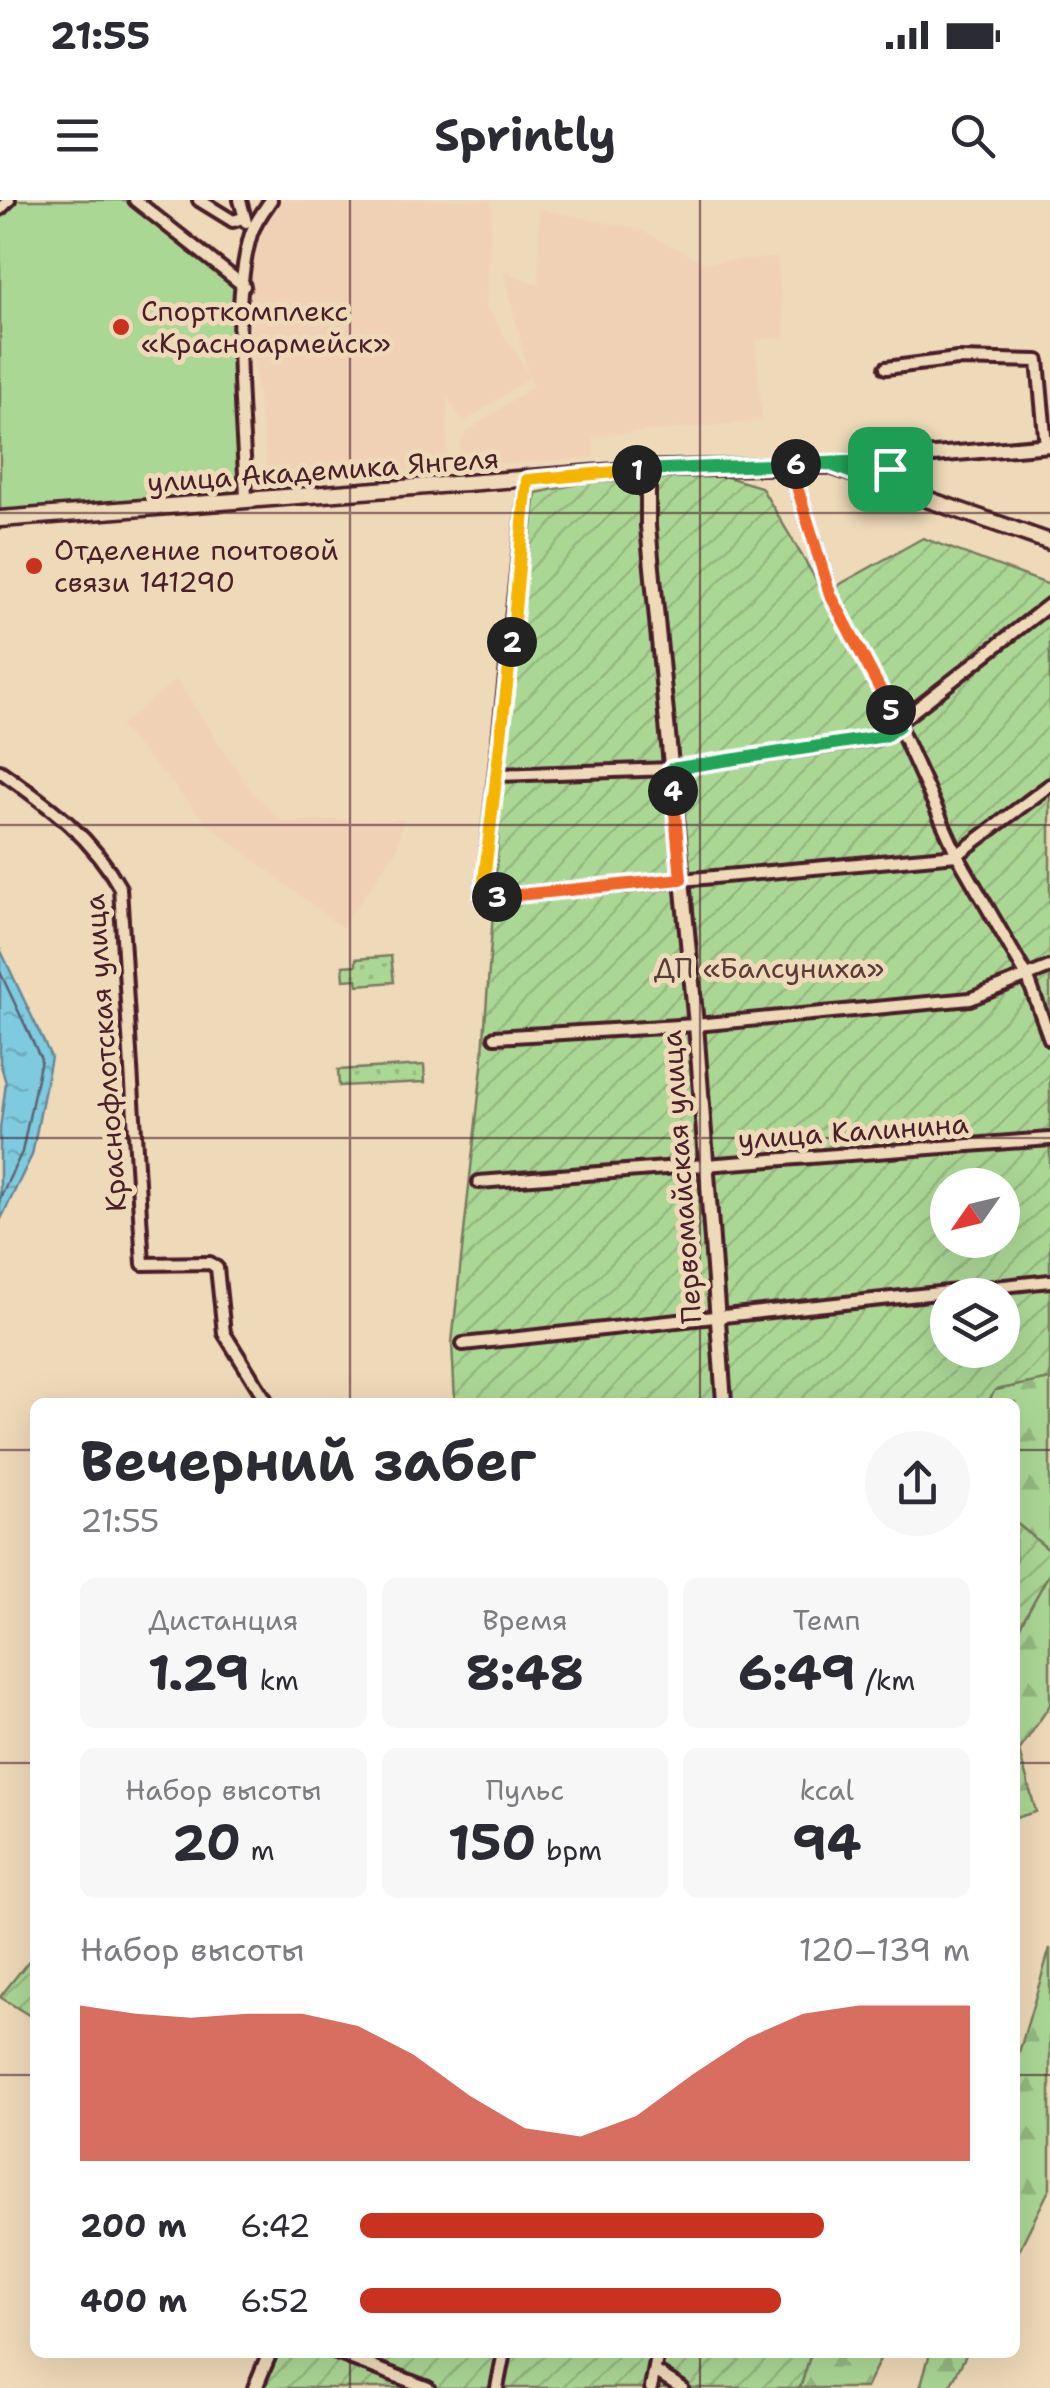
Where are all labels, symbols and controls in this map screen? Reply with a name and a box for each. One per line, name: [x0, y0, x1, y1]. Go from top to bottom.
text: 21:55: [50, 10, 150, 61]
text: Sprintly: [434, 105, 616, 165]
icon: menu: [50, 108, 105, 163]
icon: search: [945, 108, 1000, 163]
place label: Спорткомплекс «Красноармейск»: [141, 292, 391, 362]
marker: Спорткомплекс «Красноармейск»: [110, 316, 132, 338]
pin: [848, 427, 933, 512]
street label: улица Академика Янгеля: [146, 439, 500, 501]
pin: 6: [771, 439, 821, 489]
icon: arrive: [863, 442, 918, 497]
pin: 1: [612, 445, 662, 495]
text: 6: [786, 445, 806, 483]
text: 1: [631, 451, 643, 489]
place label: Отделение почтовой связи 141290: [54, 531, 339, 601]
marker: Отделение почтовой связи 141290: [23, 555, 45, 577]
pin: 2: [487, 617, 537, 667]
text: 2: [502, 623, 522, 661]
pin: 5: [866, 685, 916, 735]
text: 5: [882, 691, 900, 729]
pin: 4: [648, 766, 698, 816]
text: 4: [663, 772, 683, 810]
pin: 3: [472, 872, 522, 922]
text: 3: [487, 878, 507, 916]
street label: Краснофлотская улица: [75, 893, 135, 1213]
park label: ДП «Балсуниха»: [654, 949, 884, 987]
street label: Первомайская улица: [652, 1029, 710, 1325]
street label: улица Калинина: [736, 1104, 970, 1158]
north arrow: [930, 1168, 1020, 1258]
map controls: [930, 1168, 1020, 1368]
button: layers: [930, 1278, 1020, 1368]
text: Вечерний забег: [80, 1424, 536, 1498]
button: share: [865, 1431, 970, 1536]
text: 21:55: [80, 1499, 159, 1542]
text: Дистанция: [148, 1601, 298, 1639]
text: Время: [482, 1601, 568, 1639]
text: Темп: [793, 1601, 861, 1639]
text: 1.29: [148, 1639, 250, 1706]
text: 8:48: [466, 1639, 584, 1706]
text: 6:49: [738, 1639, 856, 1706]
text: km: [250, 1661, 299, 1699]
text: /km: [856, 1661, 915, 1699]
text: Набор высоты: [125, 1771, 322, 1809]
text: Пульс: [486, 1771, 564, 1809]
text: kcal: [799, 1771, 854, 1809]
text: 20: [172, 1809, 241, 1876]
text: 150: [448, 1809, 536, 1876]
text: 94: [792, 1809, 861, 1876]
text: m: [241, 1831, 275, 1869]
text: bpm: [536, 1831, 602, 1869]
text: Набор высоты: [80, 1928, 305, 1971]
text: 120–139 m: [799, 1928, 970, 1971]
text: 200 m: [80, 2204, 187, 2247]
text: 6:42: [240, 2204, 311, 2247]
text: 400 m: [80, 2279, 187, 2322]
text: 6:52: [240, 2279, 310, 2322]

